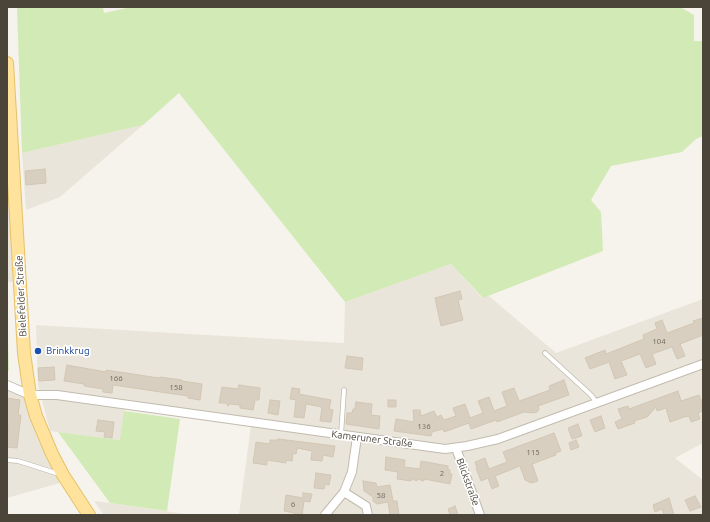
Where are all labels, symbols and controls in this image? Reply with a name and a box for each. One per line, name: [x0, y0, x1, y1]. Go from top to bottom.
street label: Bielefelder Straße: [13, 255, 29, 337]
house number: 104: [652, 336, 666, 346]
place label: Brinkkrug: [46, 345, 90, 357]
marker: Brinkkrug: [33, 346, 43, 356]
house number: 166: [109, 373, 123, 383]
house number: 158: [169, 382, 183, 392]
house number: 136: [417, 421, 431, 431]
street label: Kameruner Straße: [331, 428, 413, 450]
house number: 115: [526, 447, 540, 457]
street label: Blickstraße: [454, 457, 482, 507]
house number: 2: [440, 468, 444, 478]
house number: 58: [376, 490, 386, 500]
house number: 6: [291, 499, 295, 509]

